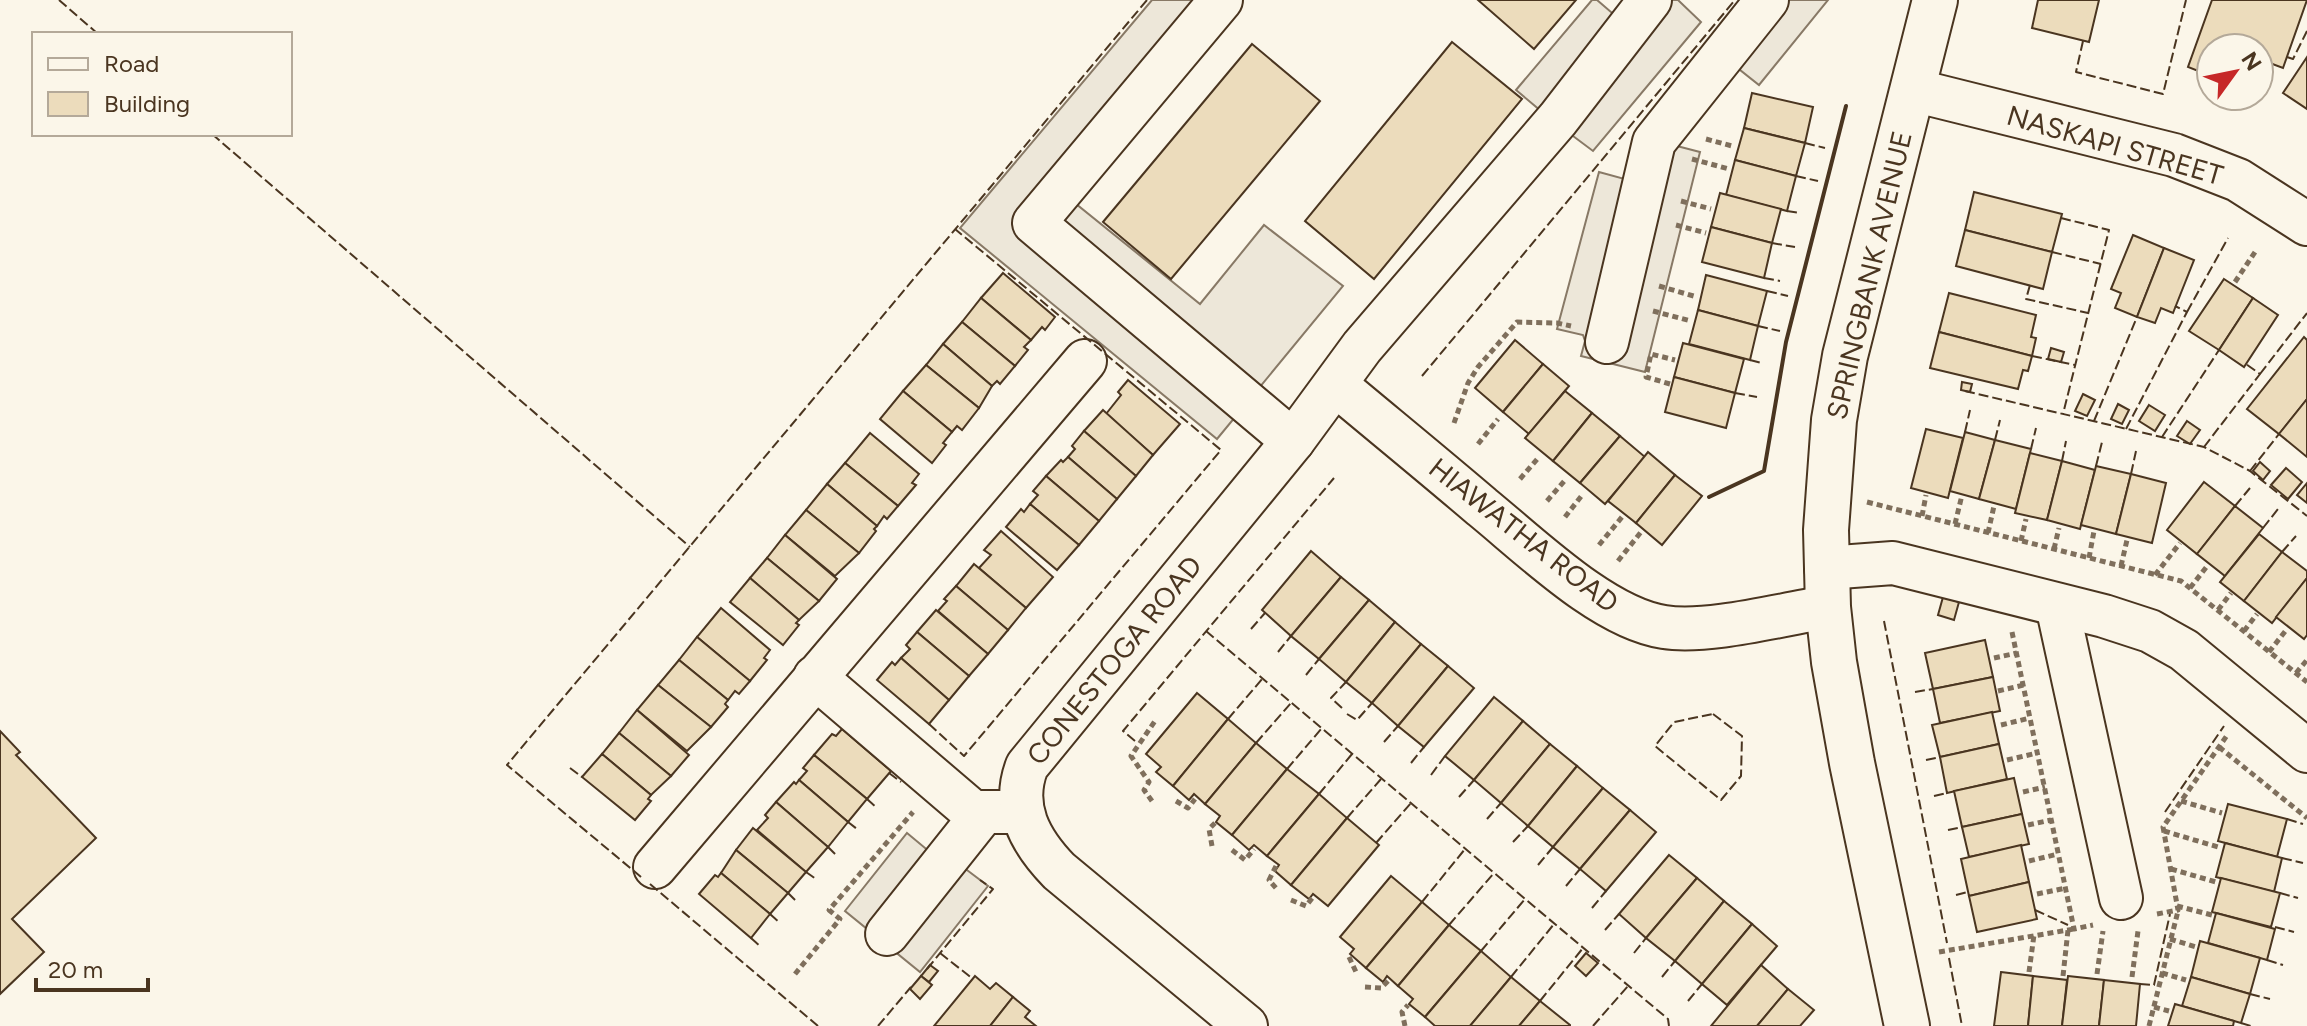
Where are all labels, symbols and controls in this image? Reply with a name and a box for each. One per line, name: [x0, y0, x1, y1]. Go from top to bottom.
legend: [32, 32, 292, 136]
north arrow: [2195, 32, 2275, 112]
text: N: [2235, 47, 2267, 76]
text: Road: [104, 49, 159, 78]
text: Building: [104, 89, 190, 118]
street label: NASKAPI STREET: [2003, 98, 2228, 192]
street label: SPRINGBANK AVENUE: [1819, 127, 1919, 423]
street label: HIAWATHA ROAD: [1423, 450, 1625, 620]
street label: CONESTOGA ROAD: [1019, 549, 1209, 771]
scale bar: [36, 942, 148, 992]
text: 20 m: [48, 955, 103, 984]

